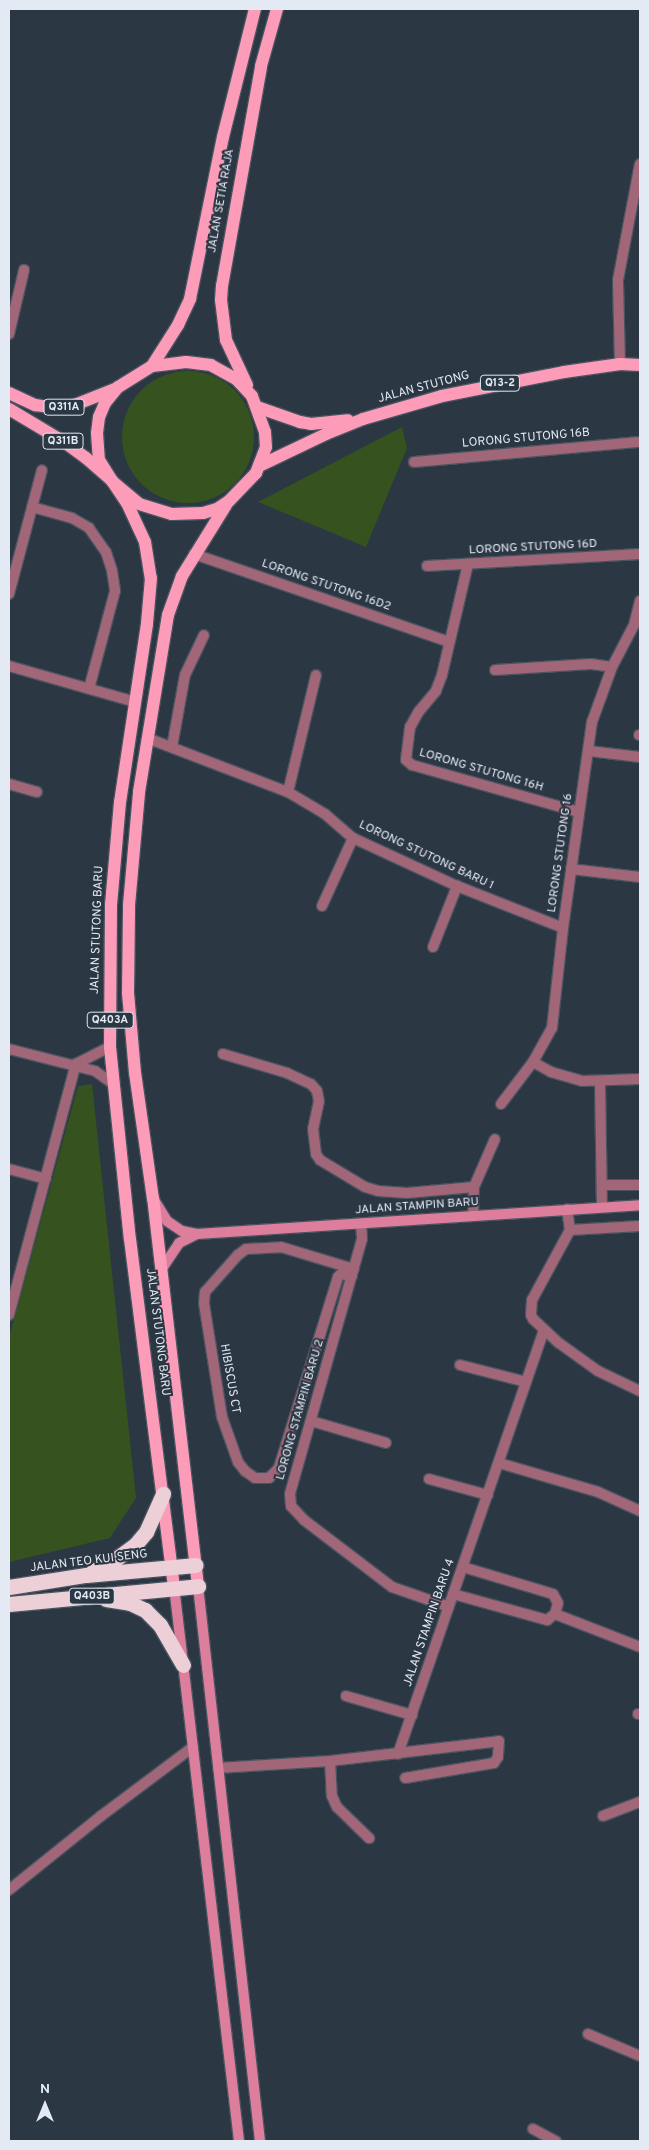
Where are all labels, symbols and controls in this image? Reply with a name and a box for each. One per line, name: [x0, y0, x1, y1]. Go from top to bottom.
street label: JALAN SETIA RAJA: [206, 148, 238, 254]
street label: JALAN STUTONG: [377, 369, 471, 407]
road number: Q13-2: [479, 374, 521, 392]
road number: Q311A: [43, 398, 85, 416]
street label: LORONG STUTONG 16B: [462, 426, 590, 452]
road number: Q311B: [42, 432, 84, 450]
street label: LORONG STUTONG 16D: [468, 537, 598, 559]
street label: LORONG STUTONG 16D2: [259, 557, 393, 615]
street label: LORONG STUTONG 16H: [417, 746, 545, 796]
street label: LORONG STUTONG 16: [546, 792, 576, 914]
street label: LORONG STUTONG BARU 1: [356, 818, 496, 894]
street label: JALAN STUTONG BARU: [89, 865, 107, 995]
road number: Q403A: [86, 1012, 134, 1028]
street label: JALAN STAMPIN BARU: [355, 1195, 479, 1219]
street label: JALAN STUTONG BARU: [142, 1267, 172, 1397]
street label: LORONG STAMPIN BARU 2: [274, 1338, 328, 1482]
street label: HIBISCUS CT: [216, 1343, 242, 1415]
street label: JALAN TEO KUI SENG: [29, 1548, 149, 1576]
street label: JALAN STAMPIN BARU 4: [401, 1557, 459, 1689]
road number: Q403B: [68, 1588, 116, 1604]
north arrow: [20, 2080, 70, 2130]
text: N: [40, 2081, 50, 2098]

